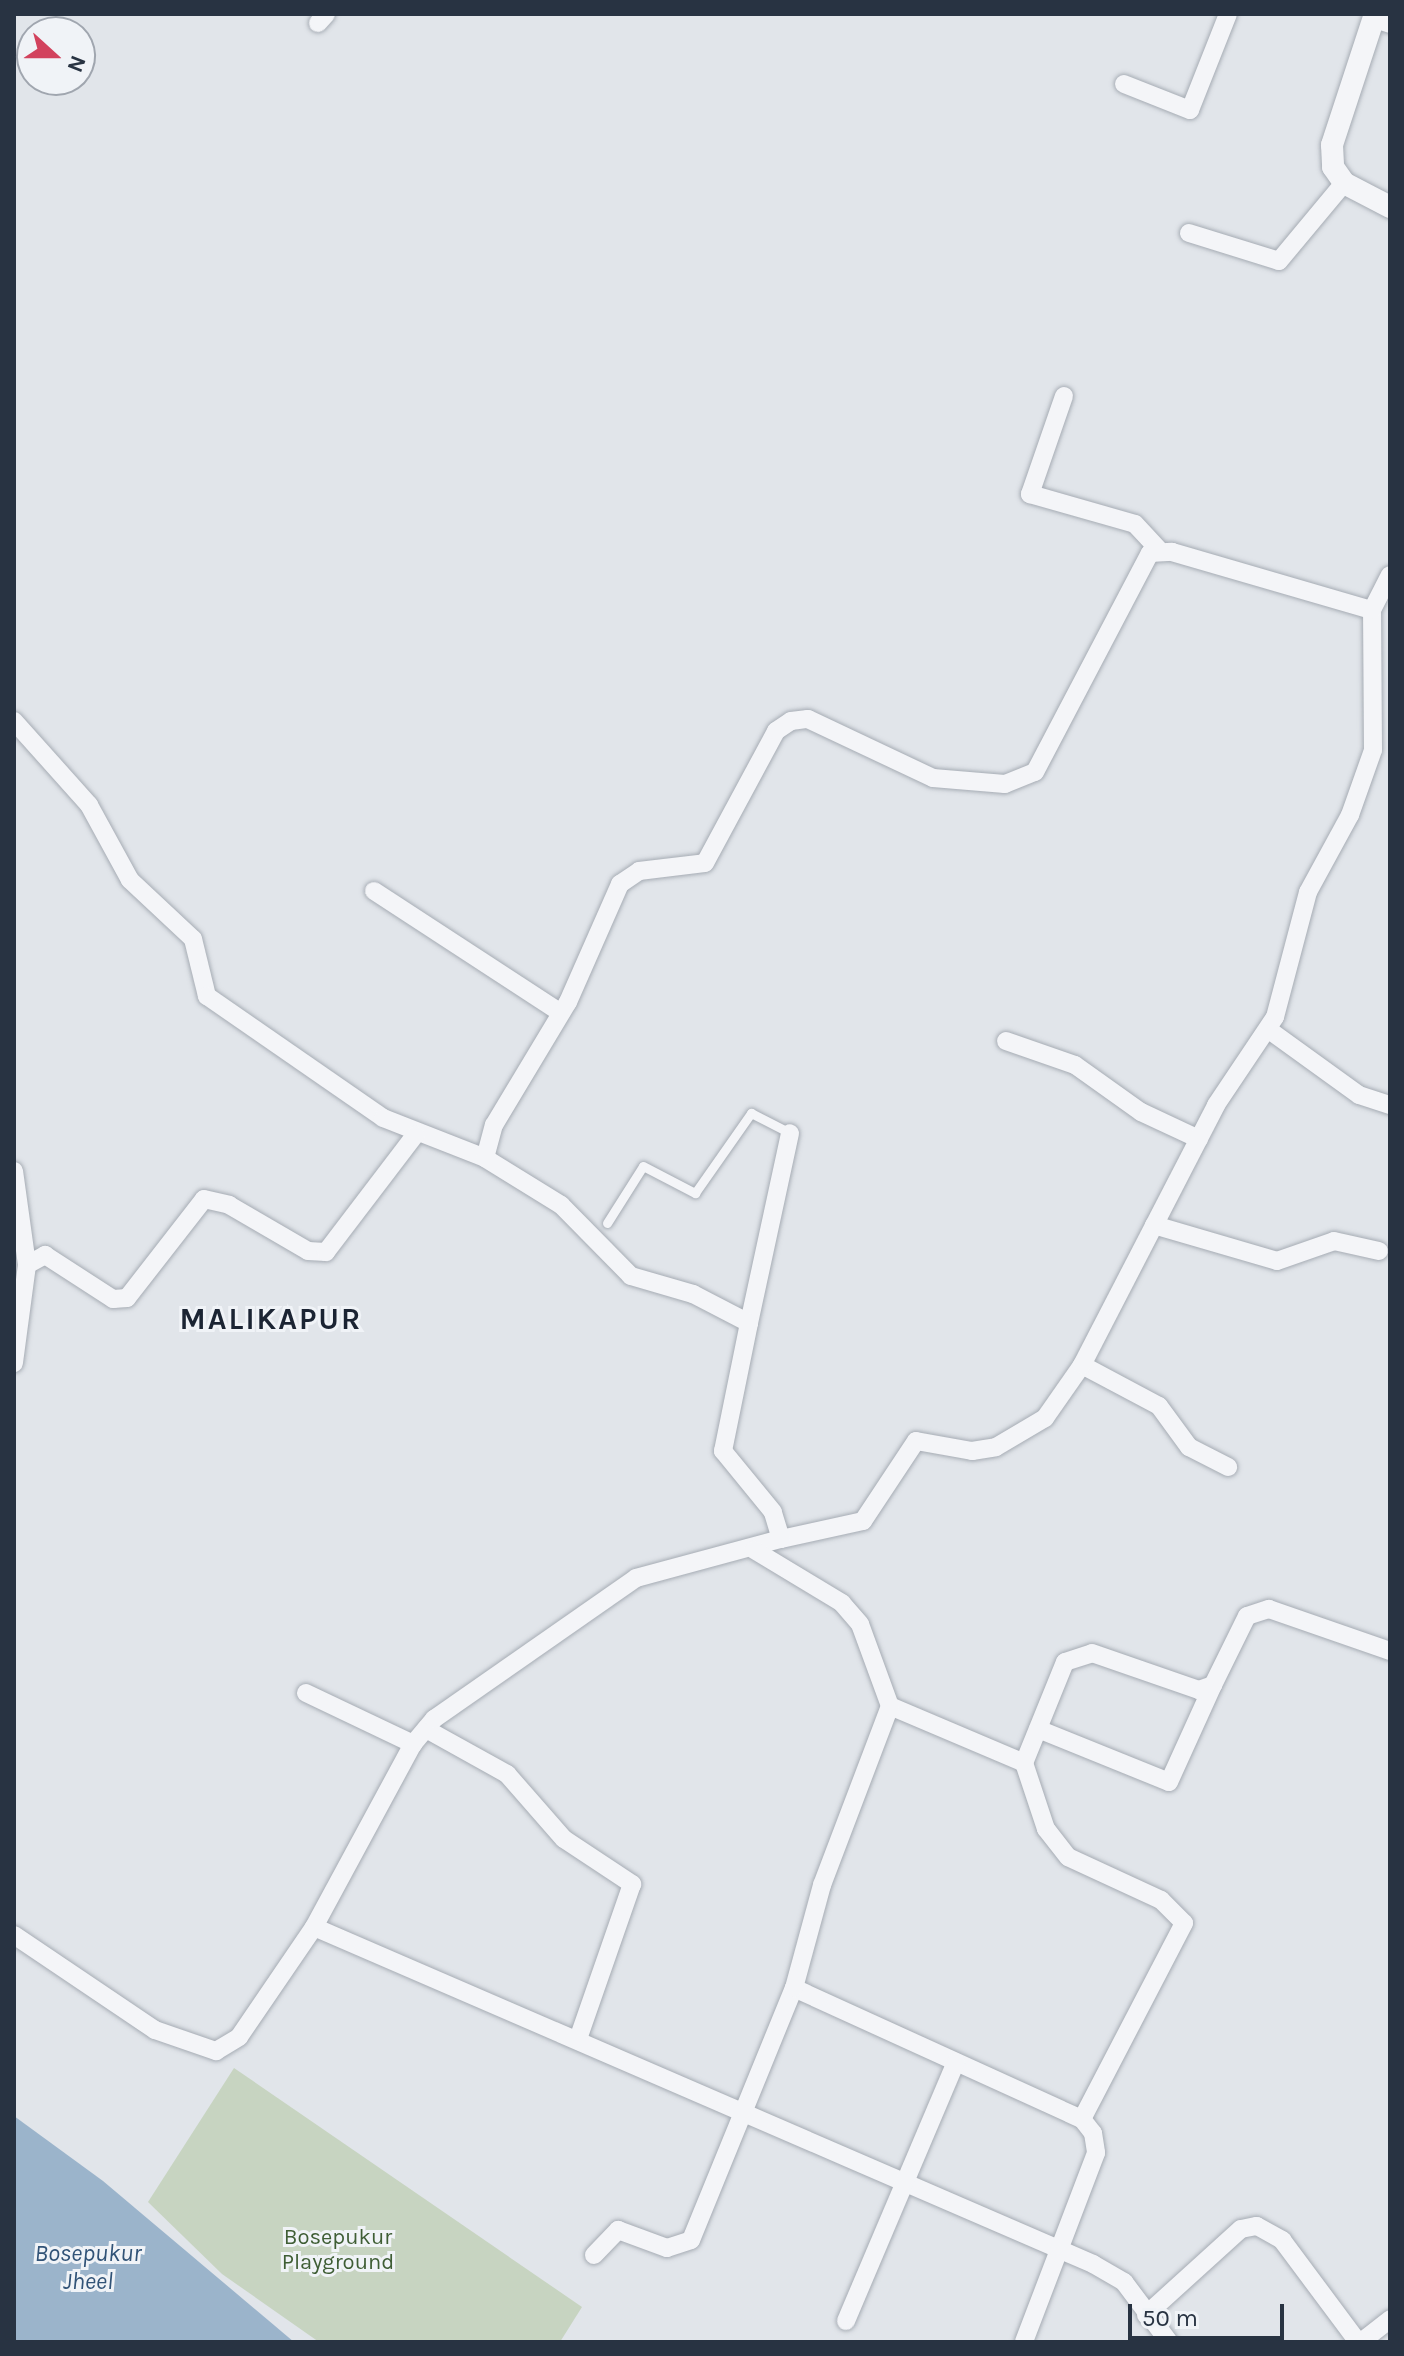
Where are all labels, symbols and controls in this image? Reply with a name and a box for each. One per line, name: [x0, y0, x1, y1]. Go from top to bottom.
north arrow: [16, 16, 96, 96]
text: N: [62, 52, 92, 76]
district label: MALIKAPUR: [180, 1301, 362, 1337]
park label: Bosepukur Playground: [282, 2224, 394, 2276]
water label: Bosepukur Jheel: [34, 2240, 142, 2296]
scale bar: [1132, 2288, 1288, 2338]
text: 50 m: [1142, 2304, 1198, 2332]

